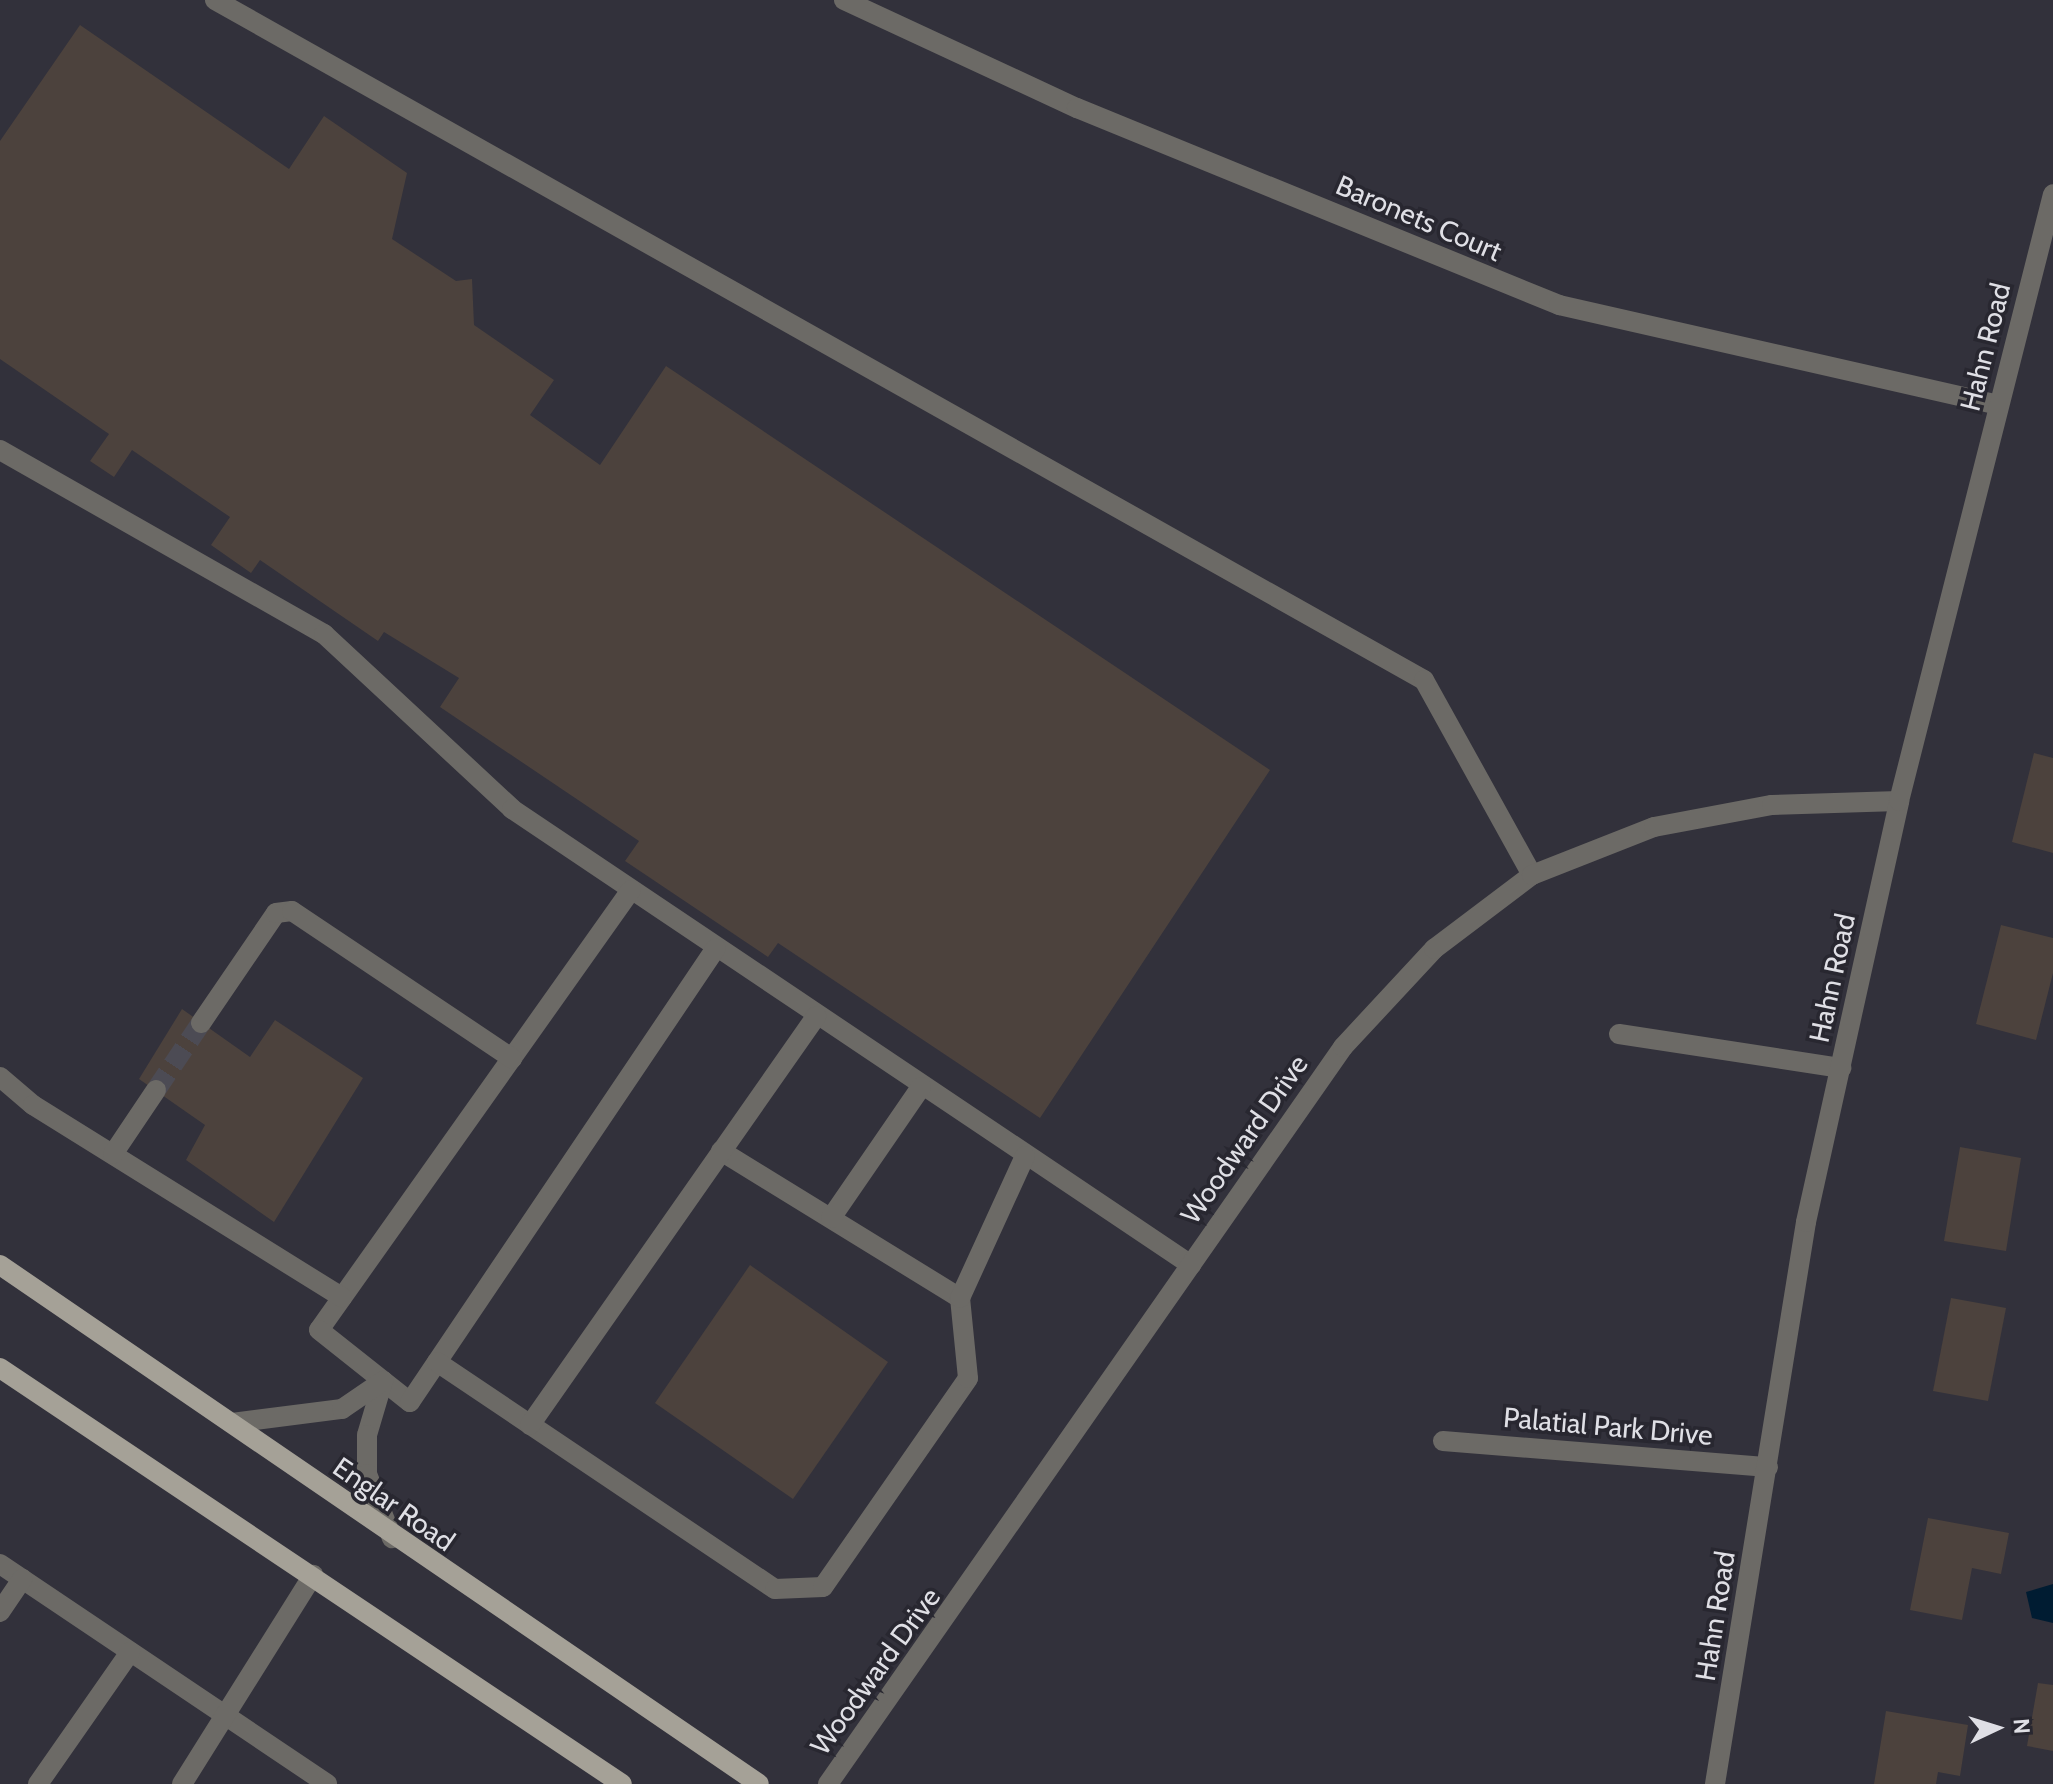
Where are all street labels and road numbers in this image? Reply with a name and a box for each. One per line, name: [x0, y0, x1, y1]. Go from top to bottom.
street label: Baronets Court: [1331, 168, 1507, 268]
street label: Hahn Road: [1953, 279, 2017, 415]
street label: Hahn Road: [1802, 911, 1862, 1045]
street label: Woodward Drive: [1173, 1048, 1315, 1230]
street label: Palatial Park Drive: [1502, 1400, 1714, 1452]
street label: Englar Road: [327, 1450, 461, 1558]
street label: Hahn Road: [1688, 1549, 1742, 1683]
street label: Woodward Drive: [803, 1581, 947, 1761]

